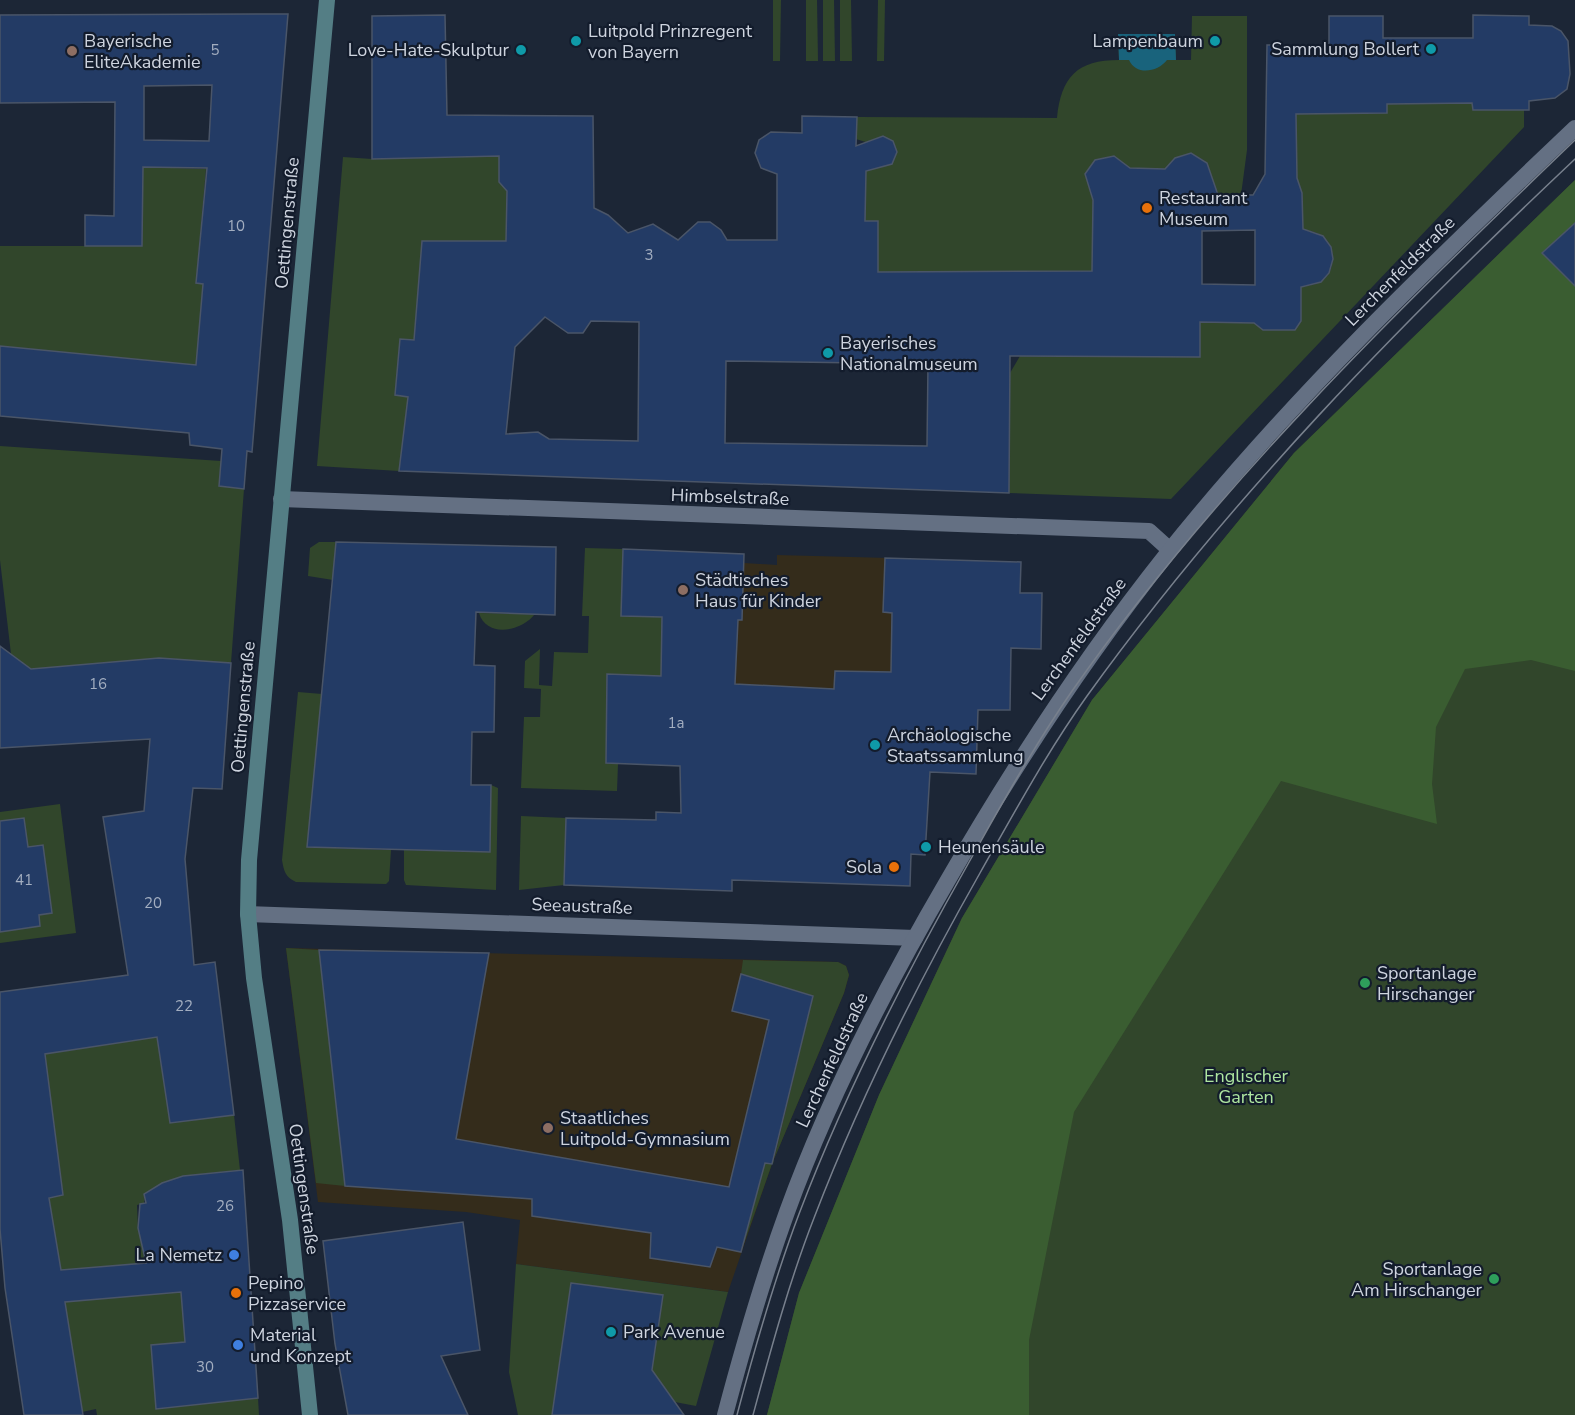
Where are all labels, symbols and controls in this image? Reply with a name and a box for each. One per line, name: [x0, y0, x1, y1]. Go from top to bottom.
place label: Luitpold Prinzregent von Bayern: [588, 19, 753, 64]
place label: Bayerische EliteAkademie: [84, 29, 201, 74]
place label: Lampenbaum: [1092, 29, 1203, 53]
marker: Luitpold Prinzregent von Bayern: [569, 34, 583, 48]
marker: Lampenbaum: [1208, 34, 1222, 48]
place label: Sammlung Bollert: [1271, 37, 1420, 61]
place label: Love-Hate-Skulptur: [348, 38, 510, 62]
house number: 5: [210, 40, 220, 60]
marker: Sammlung Bollert: [1424, 42, 1438, 56]
marker: Love-Hate-Skulptur: [514, 43, 528, 57]
marker: Bayerische EliteAkademie: [65, 44, 79, 58]
street label: Oettingenstraße: [269, 156, 305, 290]
place label: Restaurant Museum: [1159, 186, 1248, 231]
marker: Restaurant Museum: [1140, 201, 1154, 215]
street label: Lerchenfeldstraße: [1340, 211, 1460, 331]
house number: 10: [227, 216, 245, 236]
house number: 3: [644, 245, 654, 265]
place label: Bayerisches Nationalmuseum: [840, 331, 978, 376]
marker: Bayerisches Nationalmuseum: [821, 346, 835, 360]
street label: Himbselstraße: [670, 483, 790, 511]
place label: Städtisches Haus für Kinder: [695, 568, 822, 613]
street label: Lerchenfeldstraße: [1026, 573, 1132, 705]
marker: Städtisches Haus für Kinder: [676, 583, 690, 597]
street label: Oettingenstraße: [225, 640, 261, 774]
house number: 16: [89, 674, 107, 694]
house number: 1a: [668, 713, 684, 733]
place label: Archäologische Staatssammlung: [887, 723, 1024, 768]
marker: Archäologische Staatssammlung: [868, 738, 882, 752]
place label: Heunensäule: [938, 835, 1045, 859]
marker: Heunensäule: [919, 840, 933, 854]
place label: Sola: [846, 855, 882, 879]
marker: Sola: [887, 860, 901, 874]
house number: 41: [15, 870, 33, 890]
street label: Seeaustraße: [531, 892, 633, 920]
house number: 20: [144, 893, 162, 913]
place label: Sportanlage Hirschanger: [1377, 961, 1477, 1006]
marker: Sportanlage Hirschanger: [1358, 976, 1372, 990]
street label: Lerchenfeldstraße: [790, 989, 874, 1131]
house number: 22: [175, 996, 193, 1016]
park label: Englischer Garten: [1204, 1064, 1289, 1109]
place label: Staatliches Luitpold-Gymnasium: [560, 1106, 730, 1151]
marker: Staatliches Luitpold-Gymnasium: [541, 1121, 555, 1135]
street label: Oettingenstraße: [283, 1122, 325, 1256]
house number: 26: [216, 1196, 234, 1216]
place label: La Nemetz: [136, 1243, 222, 1267]
marker: La Nemetz: [227, 1248, 241, 1262]
place label: Sportanlage Am Hirschanger: [1351, 1257, 1483, 1302]
place label: Pepino Pizzaservice: [248, 1271, 346, 1316]
marker: Sportanlage Am Hirschanger: [1487, 1272, 1501, 1286]
marker: Pepino Pizzaservice: [229, 1286, 243, 1300]
place label: Park Avenue: [623, 1320, 725, 1344]
place label: Material und Konzept: [250, 1323, 352, 1368]
marker: Park Avenue: [604, 1325, 618, 1339]
marker: Material und Konzept: [231, 1338, 245, 1352]
house number: 30: [196, 1357, 214, 1377]

